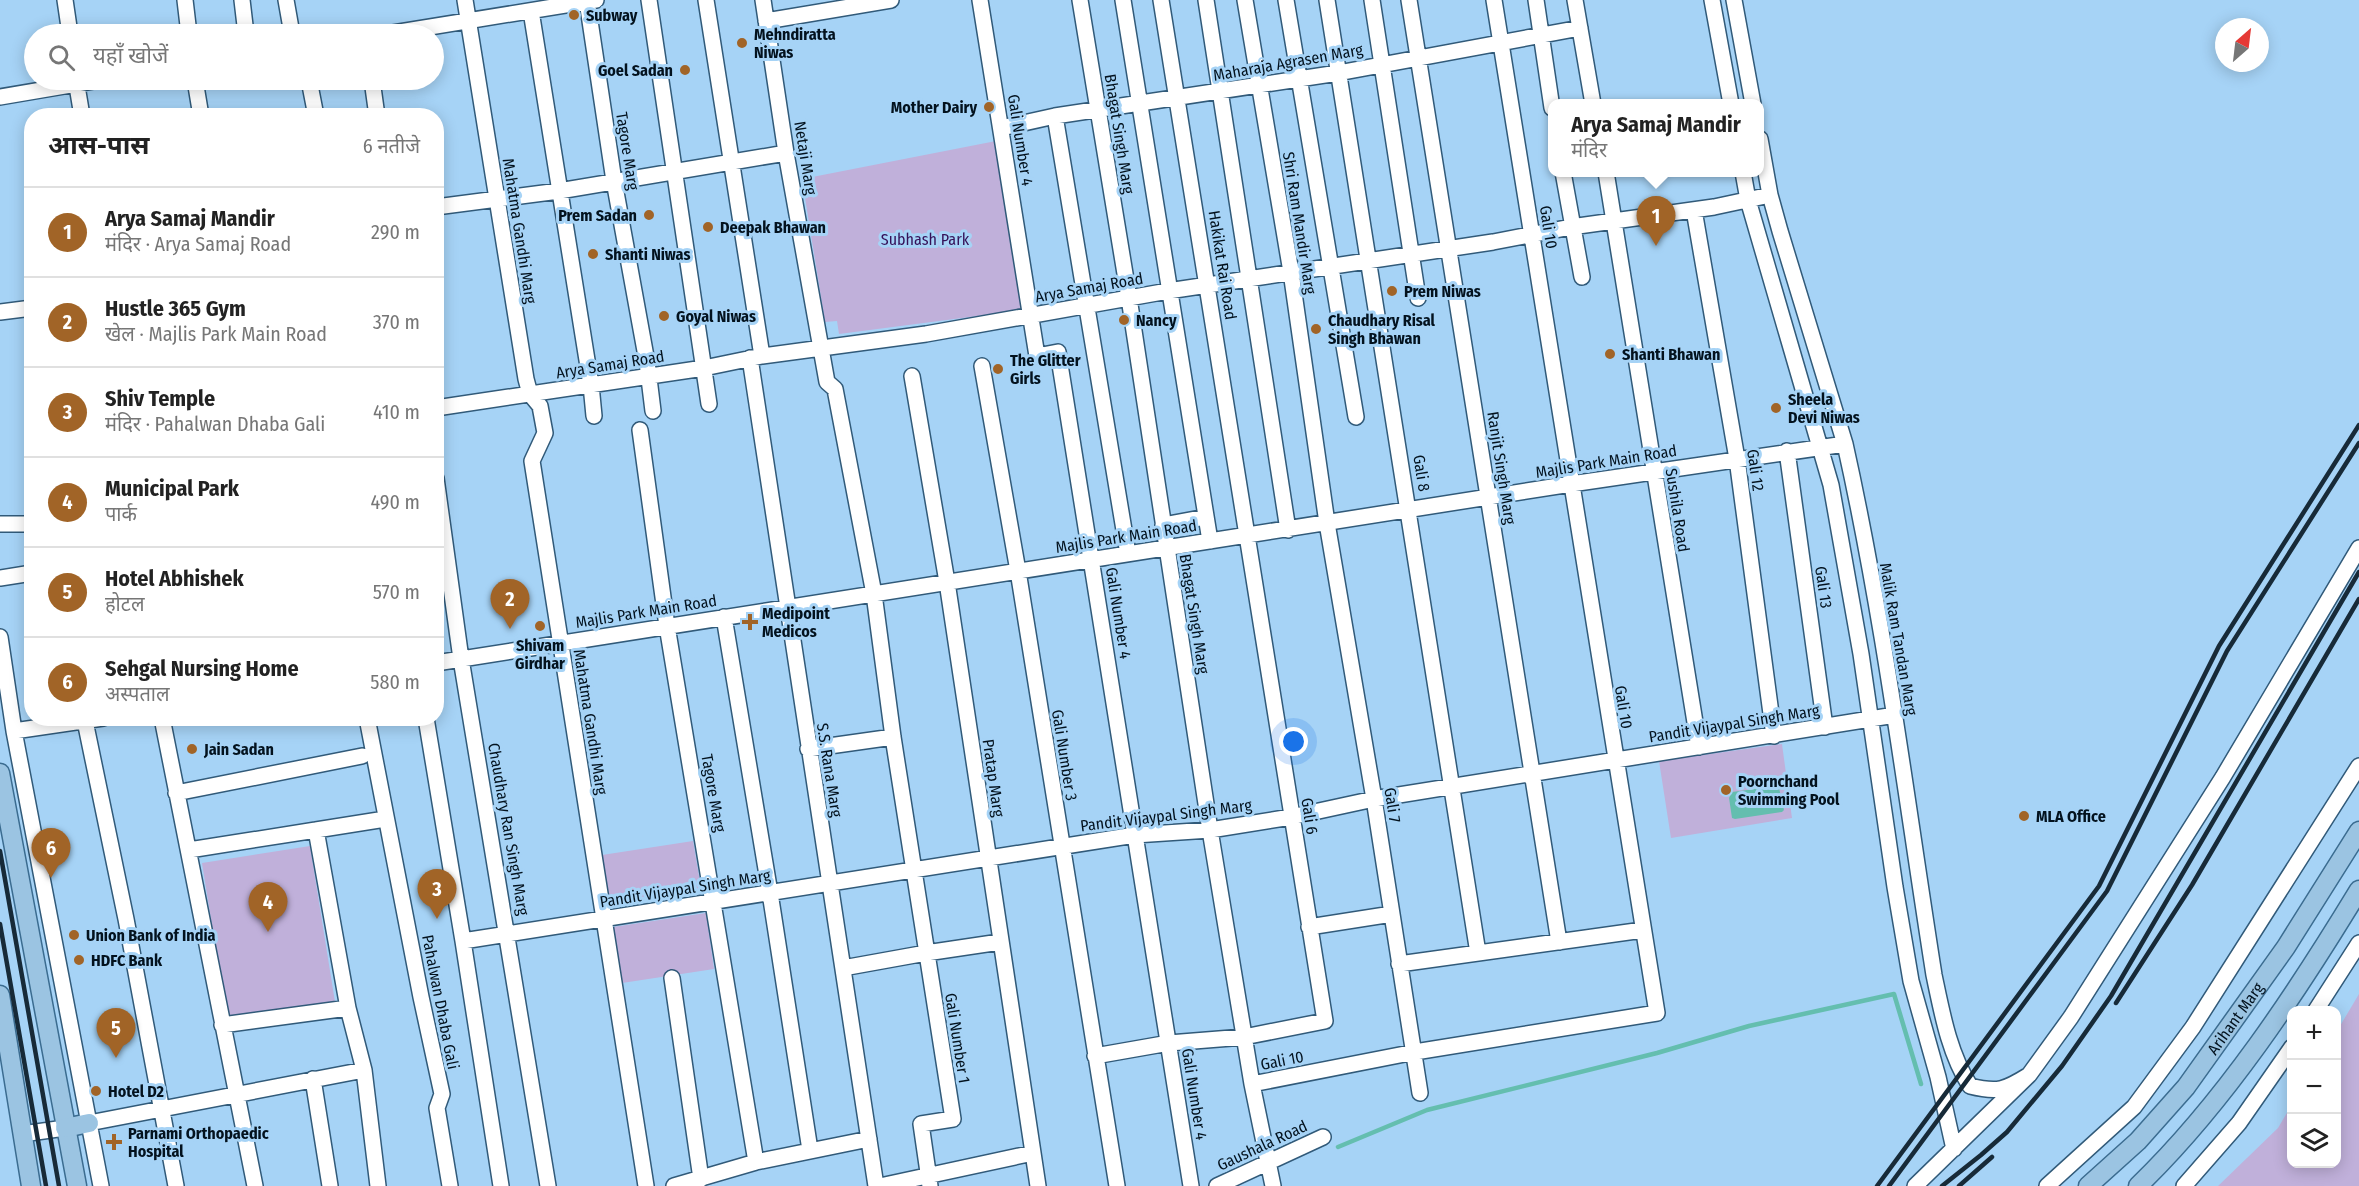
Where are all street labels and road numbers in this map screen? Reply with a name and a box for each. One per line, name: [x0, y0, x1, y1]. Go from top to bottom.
street label: Maharaja Agrasen Marg: [1212, 40, 1365, 85]
street label: Bhagat Singh Marg: [1101, 73, 1138, 196]
street label: Gali Number 4: [1004, 93, 1037, 188]
street label: Tagore Marg: [612, 111, 643, 192]
street label: Netaji Marg: [790, 120, 821, 197]
street label: Shri Ram Mandir Marg: [1279, 151, 1320, 296]
street label: Mahatma Gandhi Marg: [499, 157, 540, 306]
street label: Gali 10: [1536, 204, 1561, 250]
street label: Hakikat Rai Road: [1204, 209, 1241, 321]
street label: Arya Samaj Road: [1034, 269, 1145, 306]
street label: Arya Samaj Road: [555, 347, 666, 382]
street label: Ranjit Singh Marg: [1483, 410, 1520, 526]
street label: Majlis Park Main Road: [1534, 441, 1678, 482]
street label: Gali 12: [1743, 448, 1768, 492]
street label: Gali 8: [1409, 453, 1434, 493]
street label: Sushila Road: [1662, 467, 1693, 553]
street label: Majlis Park Main Road: [1054, 516, 1198, 557]
street label: Bhagat Singh Marg: [1176, 553, 1213, 676]
street label: Malik Ram Tandan Marg: [1876, 561, 1921, 717]
street label: Gali 13: [1811, 565, 1836, 609]
street label: Gali Number 4: [1102, 566, 1135, 661]
street label: Majlis Park Main Road: [574, 591, 718, 632]
street label: Mahatma Gandhi Marg: [570, 648, 611, 797]
street label: Gali 10: [1611, 684, 1636, 730]
street label: Pandit Vijaypal Singh Marg: [1647, 701, 1821, 746]
street label: Gali Number 3: [1048, 708, 1081, 802]
street label: S.S. Rana Marg: [813, 722, 846, 819]
street label: Pratap Marg: [979, 738, 1008, 819]
street label: Chaudhary Ran Singh Marg: [484, 741, 533, 917]
street label: Tagore Marg: [697, 753, 730, 834]
street label: Gali 7: [1380, 786, 1405, 825]
street label: Pandit Vijaypal Singh Marg: [1079, 795, 1253, 835]
street label: Gali 6: [1297, 796, 1322, 836]
street label: Pandit Vijaypal Singh Marg: [598, 866, 772, 911]
street label: Pahalwan Dhaba Gali: [418, 933, 463, 1071]
street label: Arihant Marg: [2203, 978, 2268, 1058]
street label: Gali Number 1: [941, 992, 974, 1085]
street label: Gali Number 4: [1178, 1047, 1211, 1142]
street label: Gali 10: [1259, 1047, 1305, 1074]
street label: Gaushala Road: [1214, 1116, 1310, 1175]

